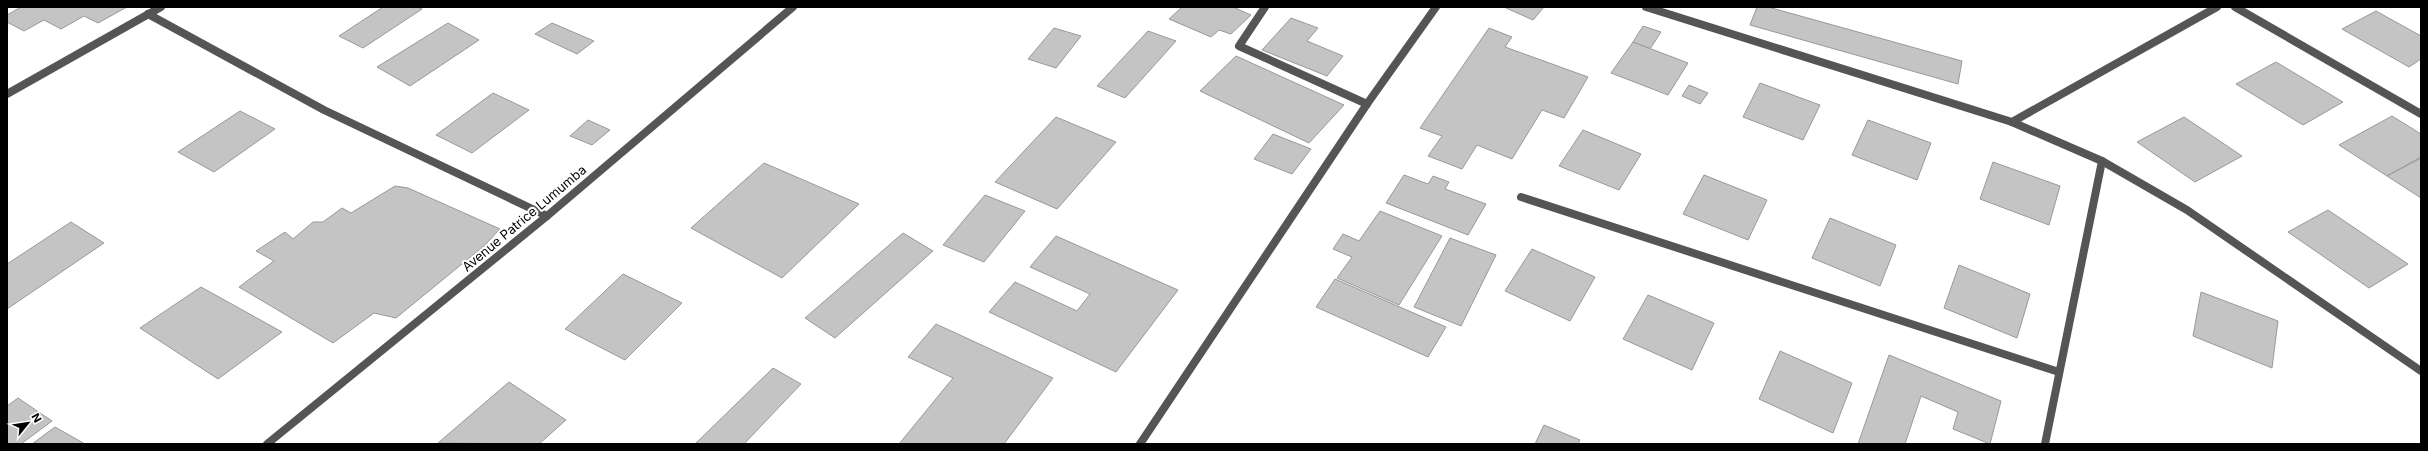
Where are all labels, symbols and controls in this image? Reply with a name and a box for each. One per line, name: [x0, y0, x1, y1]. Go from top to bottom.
street label: Avenue Patrice Lumumba: [459, 161, 589, 275]
north arrow: [8, 403, 48, 443]
text: N: [29, 411, 45, 425]

